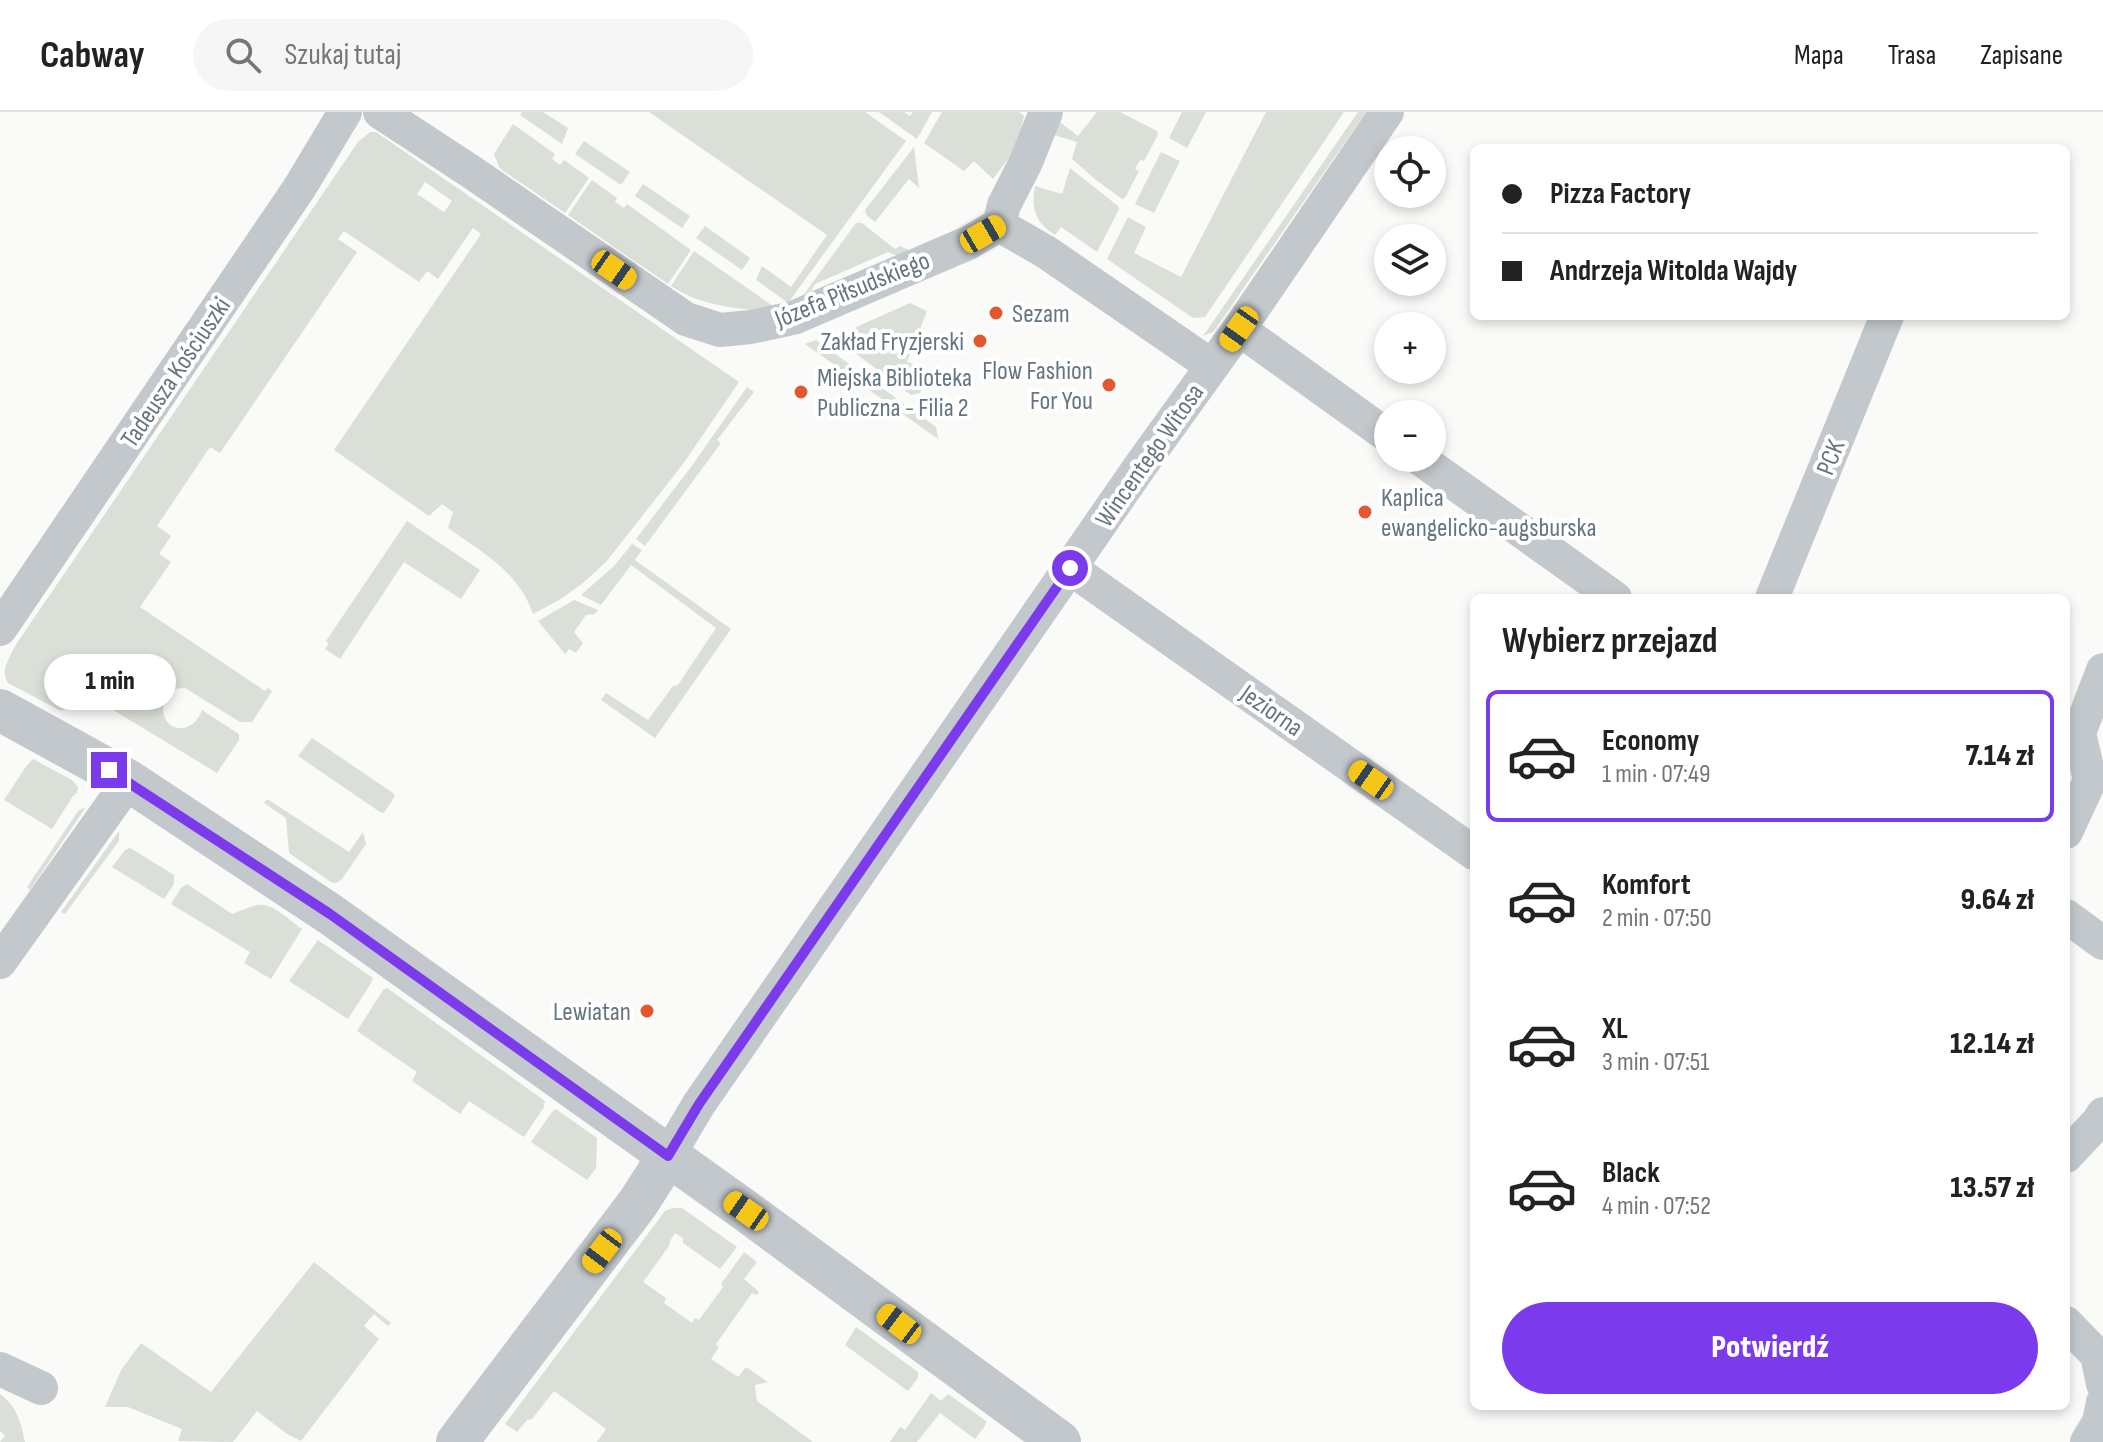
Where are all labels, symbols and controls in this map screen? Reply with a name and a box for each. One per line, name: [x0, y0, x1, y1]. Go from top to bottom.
search box: [193, 19, 753, 91]
text: Cabway: [40, 33, 145, 78]
icon: search: [221, 33, 265, 77]
text: Szukaj tutaj: [285, 37, 401, 73]
text: Mapa: [1794, 39, 1844, 72]
text: Trasa: [1888, 39, 1936, 72]
text: Zapisane: [1980, 39, 2063, 72]
map controls: [1374, 136, 1446, 472]
button: locate: [1374, 136, 1446, 208]
text: Pizza Factory: [1550, 176, 1691, 212]
car: [956, 212, 1010, 256]
button: layers: [1374, 224, 1446, 296]
street label: Józefa Piłsudskiego: [770, 245, 934, 336]
car: [587, 246, 641, 294]
text: Andrzeja Witolda Wajdy: [1550, 253, 1797, 289]
street label: Tadeusza Kościuszki: [115, 292, 238, 454]
place label: Sezam: [1012, 299, 1070, 330]
car: [1215, 302, 1263, 356]
marker: Sezam: [987, 304, 1005, 322]
button: +: [1374, 312, 1446, 384]
place label: Zakład Fryzjerski: [820, 327, 964, 358]
marker: Zakład Fryzjerski: [971, 332, 989, 350]
place label: Flow Fashion For You: [982, 356, 1093, 417]
place label: Miejska Biblioteka Publiczna - Filia 2: [817, 363, 972, 424]
marker: Flow Fashion For You: [1100, 376, 1118, 394]
street label: Wincentego Witosa: [1089, 378, 1211, 533]
marker: Miejska Biblioteka Publiczna - Filia 2: [792, 383, 810, 401]
button: −: [1374, 400, 1446, 472]
street label: PCK: [1810, 435, 1852, 480]
place label: Kaplica ewangelicko-augsburska: [1381, 483, 1597, 544]
marker: Kaplica ewangelicko-augsburska: [1356, 503, 1374, 521]
route start: [1052, 550, 1088, 586]
text: Wybierz przejazd: [1502, 620, 1718, 663]
callout: 1 min: [43, 654, 175, 710]
text: 1 min: [85, 666, 135, 697]
street label: Jeziorna: [1233, 678, 1308, 744]
icon: car: [1506, 720, 1578, 792]
text: Economy: [1602, 723, 1699, 759]
text: 7.14 zł: [1965, 738, 2034, 774]
route end: [91, 752, 127, 788]
car: [1344, 756, 1398, 804]
text: 1 min · 07:49: [1602, 759, 1710, 790]
icon: car: [1506, 864, 1578, 936]
text: Komfort: [1602, 867, 1691, 903]
text: 9.64 zł: [1961, 882, 2034, 918]
text: 2 min · 07:50: [1602, 903, 1712, 934]
place label: Lewiatan: [553, 997, 631, 1028]
marker: Lewiatan: [638, 1002, 656, 1020]
icon: car: [1506, 1008, 1578, 1080]
text: XL: [1602, 1011, 1628, 1047]
text: 12.14 zł: [1950, 1026, 2034, 1062]
text: 3 min · 07:51: [1602, 1047, 1709, 1078]
icon: car: [1506, 1152, 1578, 1224]
text: Black: [1602, 1155, 1660, 1191]
text: 13.57 zł: [1950, 1170, 2034, 1206]
car: [719, 1187, 773, 1235]
text: 4 min · 07:52: [1602, 1191, 1711, 1222]
car: [578, 1225, 626, 1277]
car: [873, 1300, 925, 1348]
button: Potwierdź: [1502, 1302, 2038, 1394]

